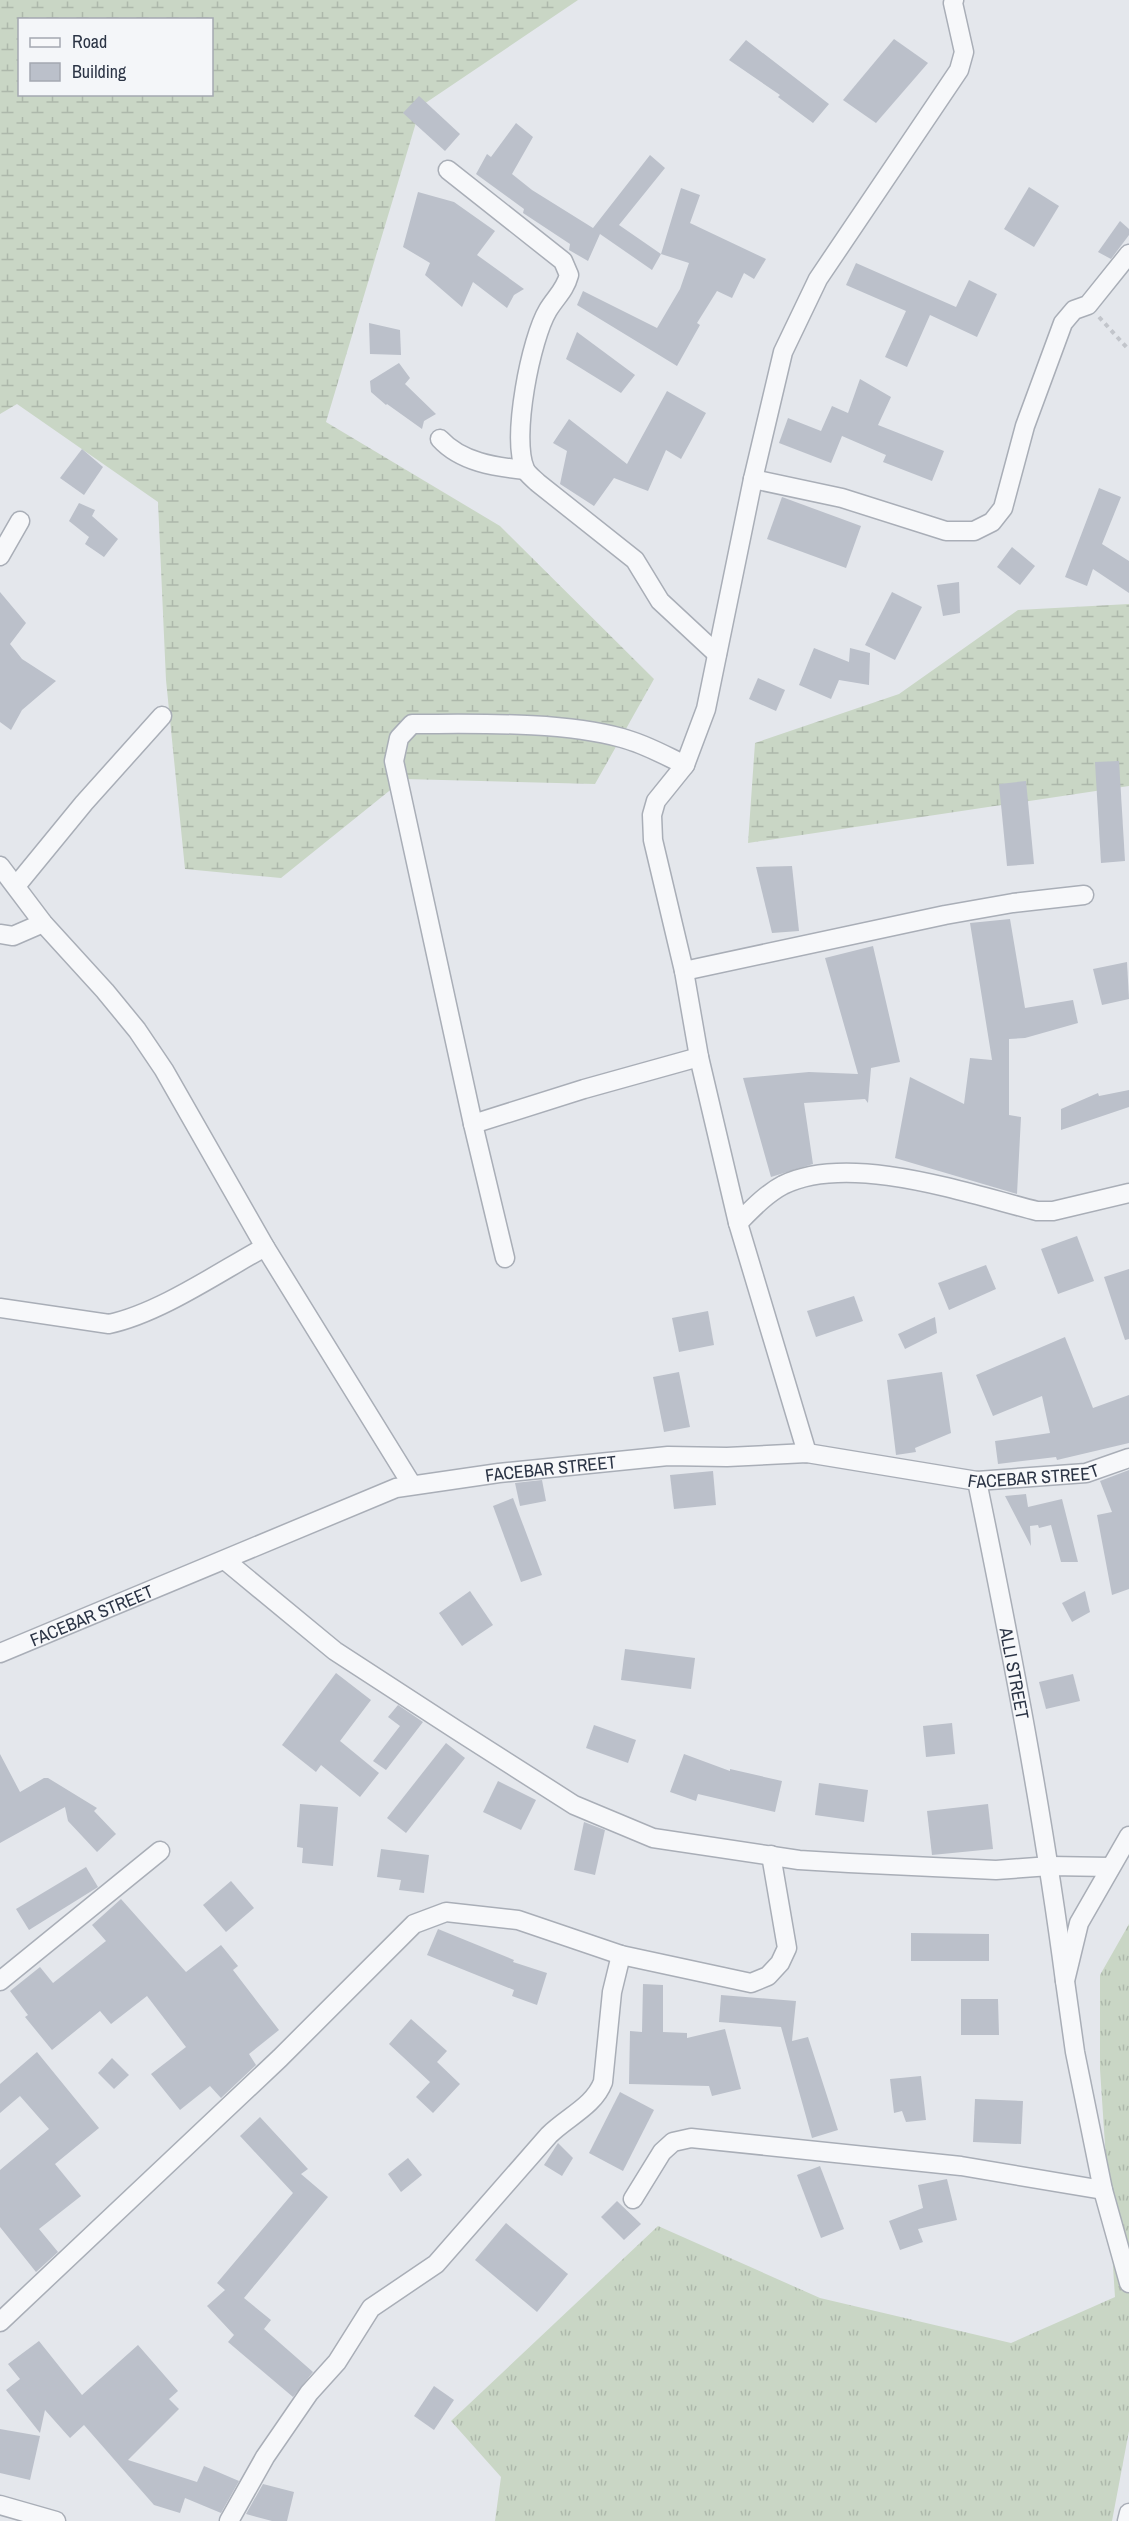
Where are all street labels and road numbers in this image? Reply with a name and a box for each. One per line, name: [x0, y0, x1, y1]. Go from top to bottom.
street label: FACEBAR STREET: [484, 1449, 617, 1487]
street label: FACEBAR STREET: [966, 1457, 1102, 1494]
street label: FACEBAR STREET: [26, 1578, 157, 1652]
street label: ALLI STREET: [994, 1624, 1036, 1721]

